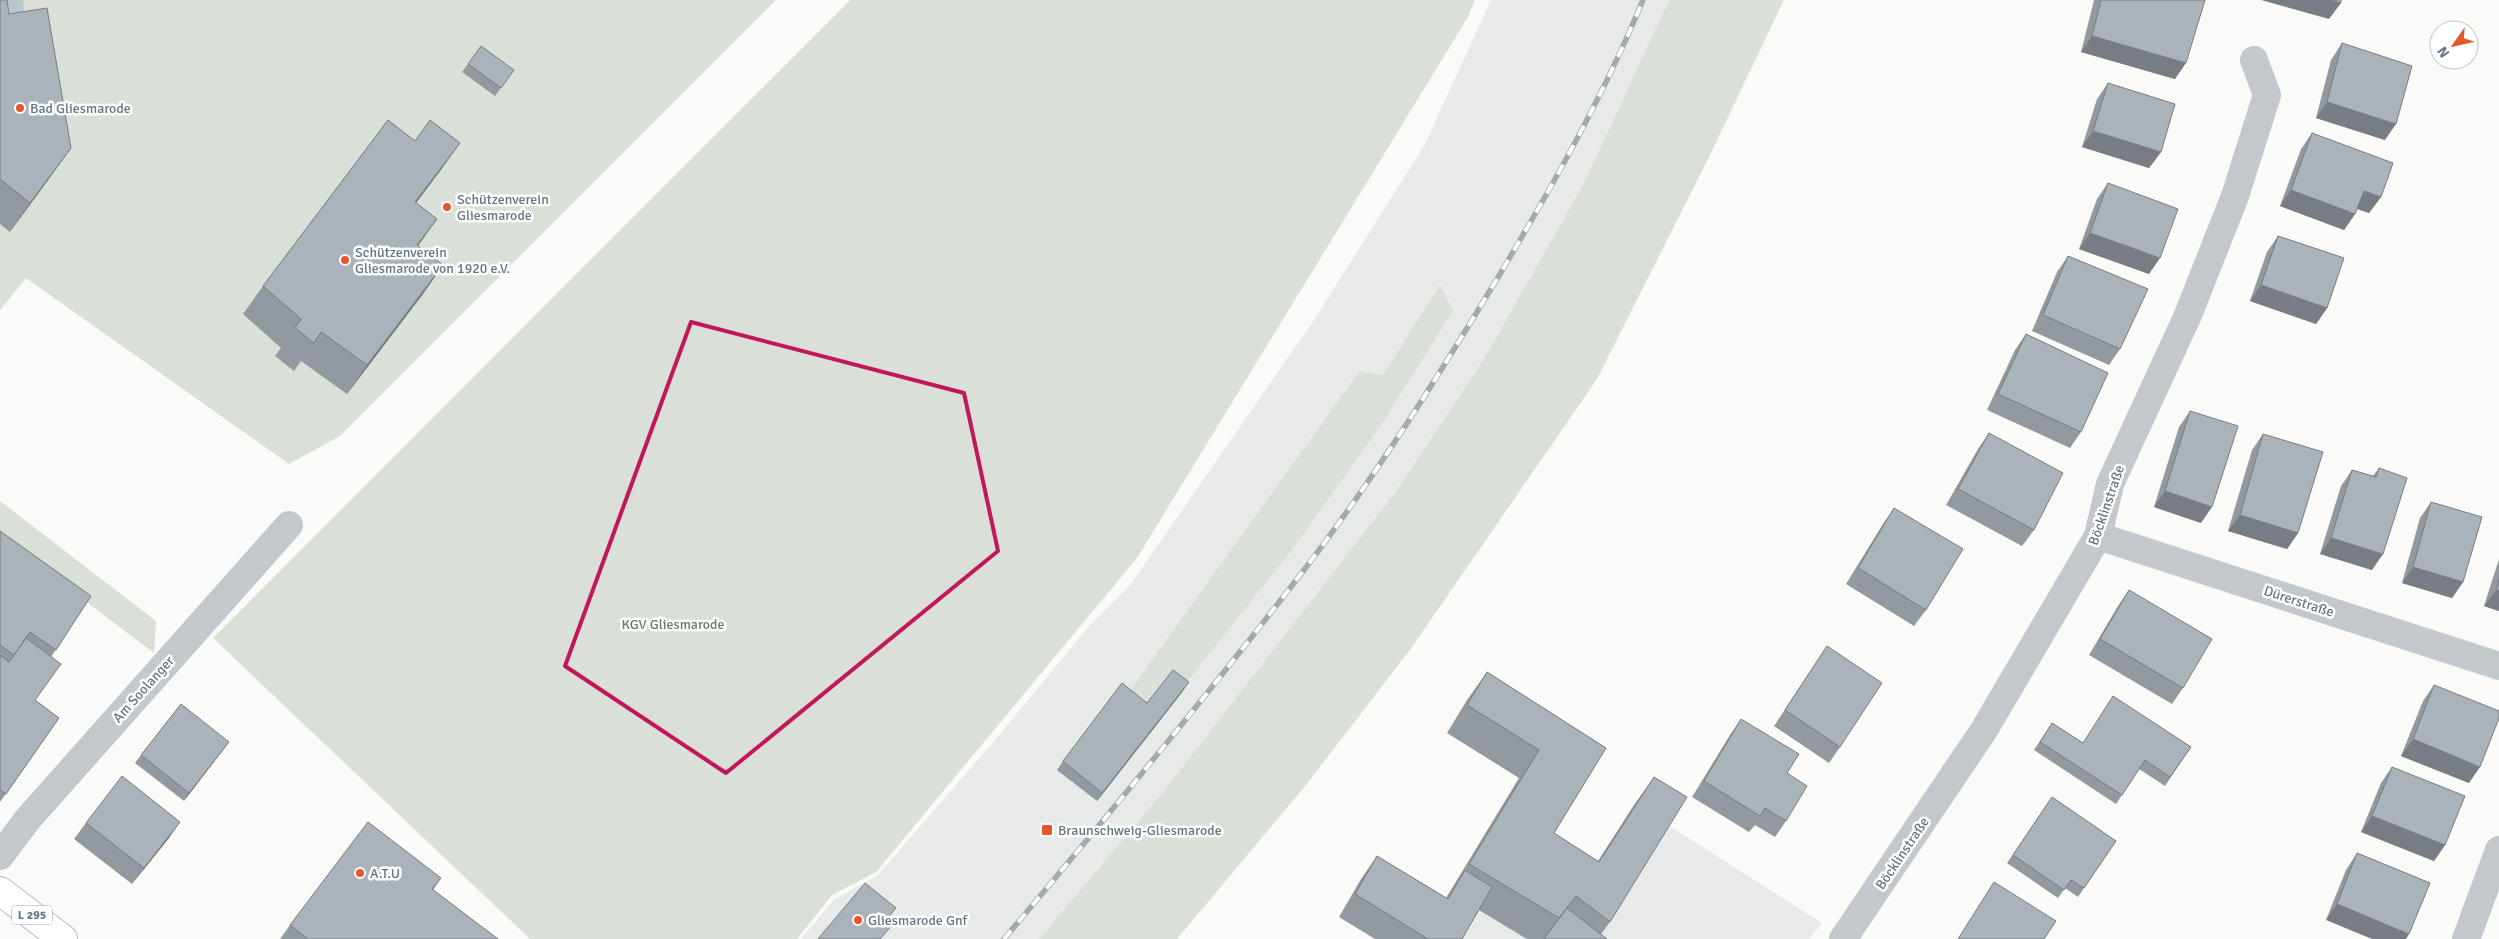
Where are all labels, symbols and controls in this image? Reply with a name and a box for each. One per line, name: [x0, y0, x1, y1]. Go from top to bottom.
north arrow: [2429, 20, 2479, 70]
text: N: [2434, 43, 2453, 61]
place label: Bad Gliesmarode: [30, 100, 131, 117]
marker: Bad Gliesmarode: [14, 102, 26, 114]
place label: Schützenverein Gliesmarode: [457, 191, 549, 224]
marker: Schützenverein Gliesmarode: [441, 201, 453, 213]
place label: Schützenverein Gliesmarode von 1920 e.V.: [355, 244, 510, 277]
marker: Schützenverein Gliesmarode von 1920 e.V.: [339, 254, 351, 266]
street label: Böcklinstraße: [2085, 463, 2128, 547]
street label: Dürerstraße: [2262, 582, 2336, 621]
park label: KGV Gliesmarode: [622, 616, 725, 633]
street label: Am Soolanger: [109, 652, 178, 726]
street label: Böcklinstraße: [1872, 814, 1933, 893]
place label: Braunschweig-Gliesmarode: [1058, 822, 1222, 839]
marker: Braunschweig-Gliesmarode: [1040, 823, 1054, 837]
place label: A.T.U: [370, 865, 400, 882]
marker: A.T.U: [354, 867, 366, 879]
road number: L 295: [12, 906, 52, 924]
place label: Gliesmarode Gnf: [868, 912, 969, 929]
marker: Gliesmarode Gnf: [852, 914, 864, 926]

